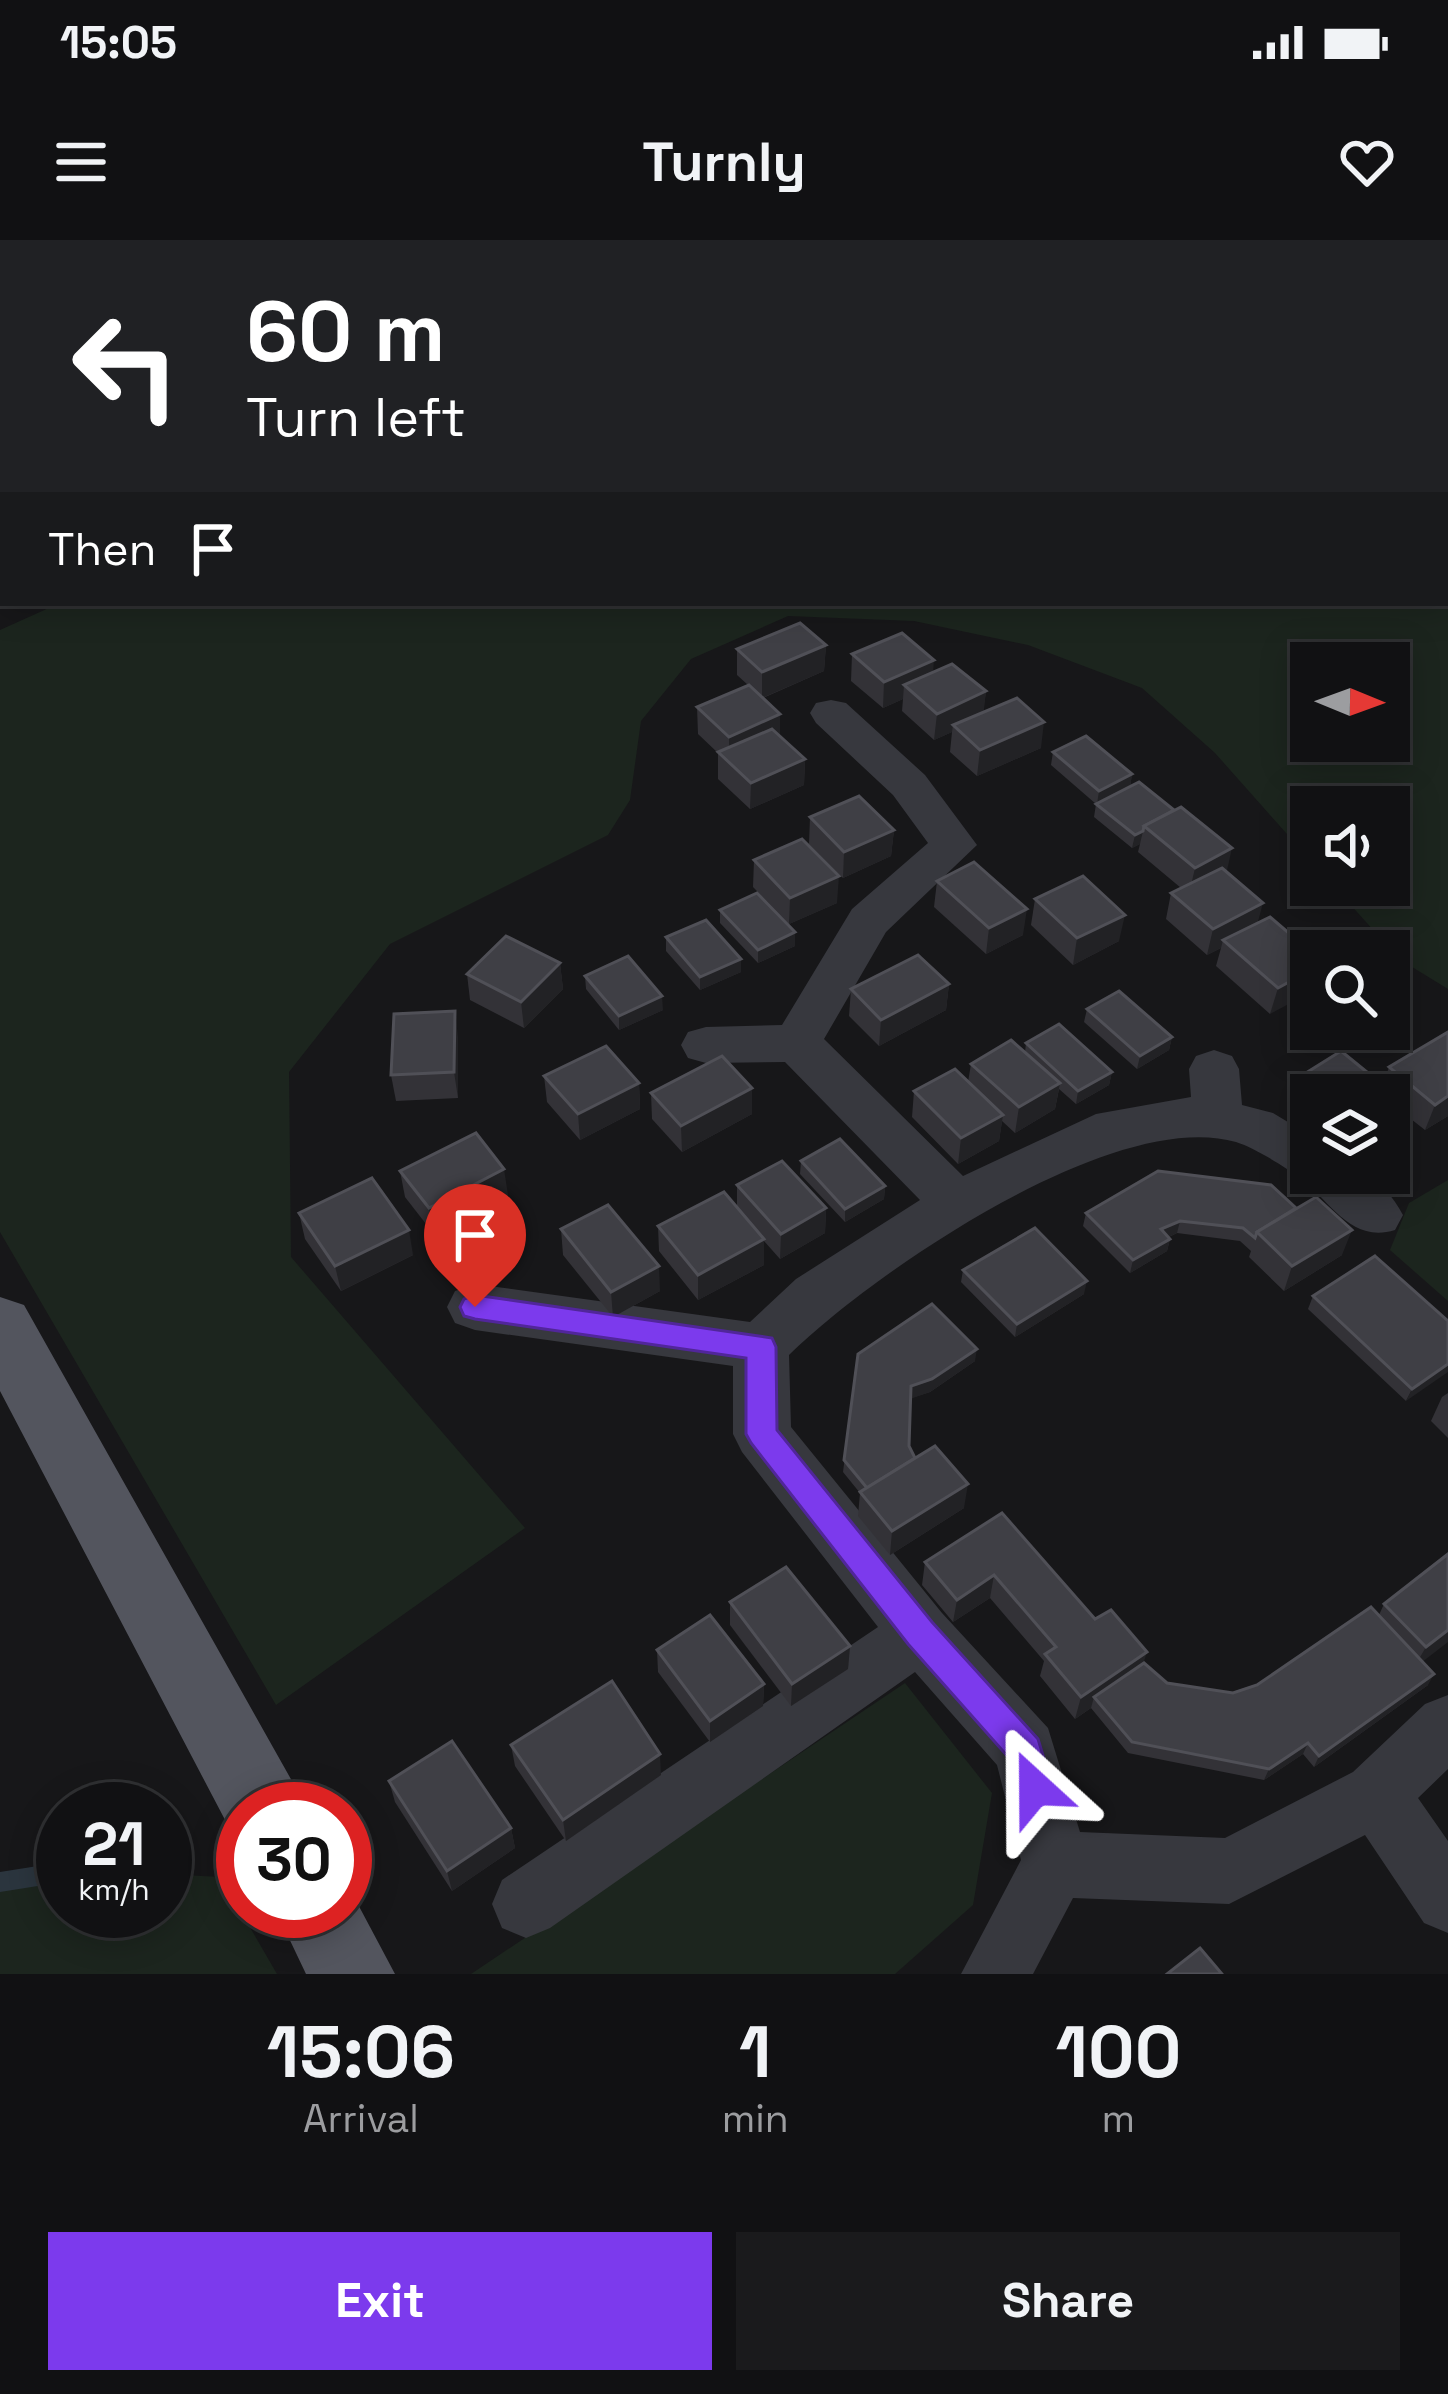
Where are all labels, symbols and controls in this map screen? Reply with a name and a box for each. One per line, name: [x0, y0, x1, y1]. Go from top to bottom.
text: 15:05: [60, 14, 177, 71]
text: Turnly: [642, 128, 806, 197]
icon: menu: [48, 129, 114, 195]
icon: heart: [1334, 129, 1400, 195]
text: 60 m: [246, 278, 445, 386]
icon: left: [48, 288, 204, 444]
text: Turn left: [246, 383, 466, 452]
icon: arrive: [180, 516, 246, 582]
text: Then: [48, 521, 156, 578]
north arrow: [1290, 642, 1410, 762]
map controls: [1290, 642, 1410, 1194]
button: sound: [1290, 786, 1410, 906]
button: search: [1290, 930, 1410, 1050]
button: layers: [1290, 1074, 1410, 1194]
pin: [424, 1184, 526, 1307]
icon: arrive: [442, 1202, 508, 1268]
position arrow: [972, 1725, 1098, 1851]
speed limit sign: 30: [216, 1782, 372, 1938]
text: 21: [83, 1806, 145, 1883]
text: km/h: [78, 1870, 150, 1909]
text: 15:06: [267, 2006, 455, 2098]
text: 1: [739, 2006, 772, 2098]
text: 100: [1055, 2006, 1181, 2098]
text: Arrival: [303, 2094, 419, 2143]
text: min: [722, 2094, 789, 2143]
text: m: [1102, 2094, 1135, 2143]
button: Exit: [48, 2232, 712, 2370]
button: Share: [736, 2232, 1400, 2370]

